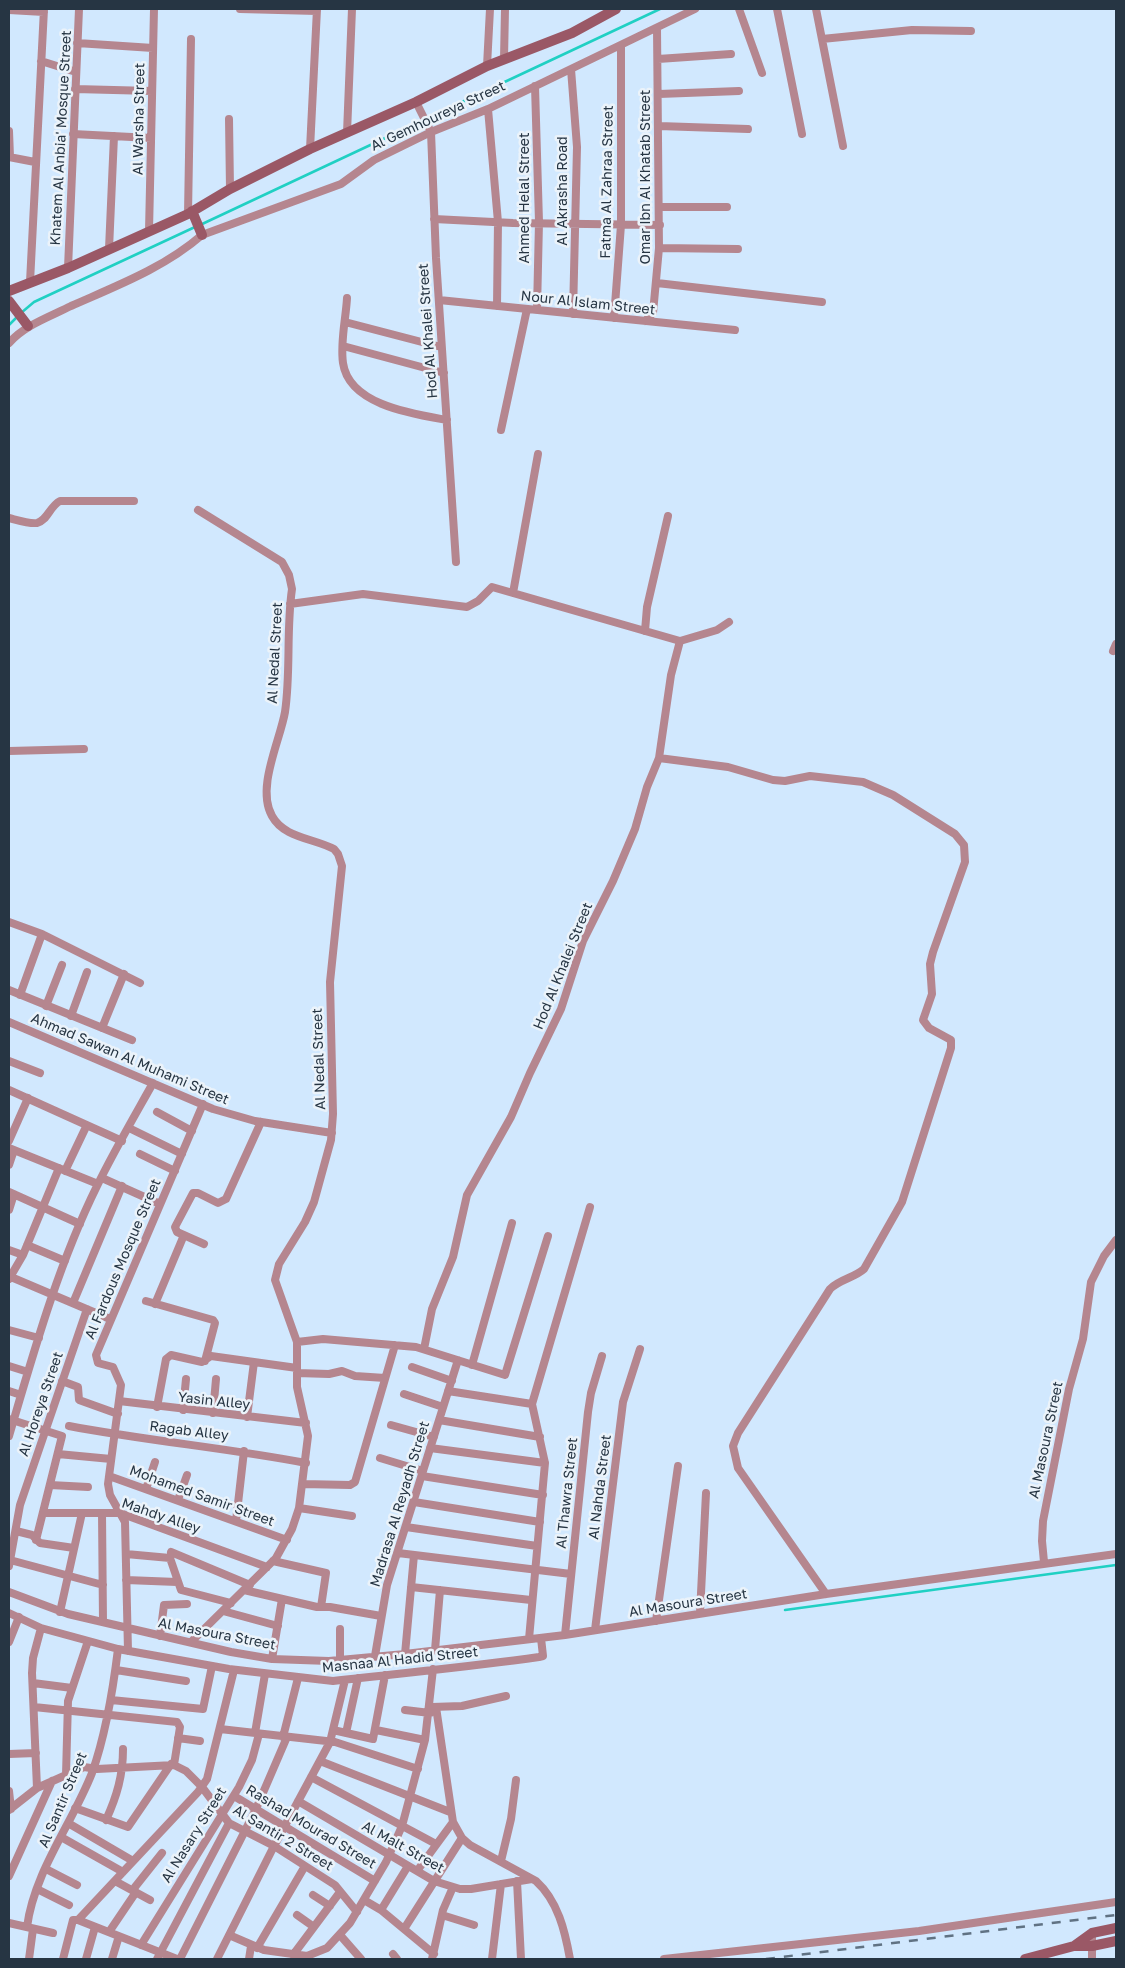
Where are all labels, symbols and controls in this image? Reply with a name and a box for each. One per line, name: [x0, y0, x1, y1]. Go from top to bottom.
street label: Khatem Al Anbia' Mosque Street: [47, 30, 75, 246]
street label: Al Warsha Street: [130, 63, 148, 175]
street label: Al Gemhoureya Street: [368, 77, 508, 155]
street label: Omar Ibn Al Khatab Street: [638, 90, 654, 264]
street label: Fatma Al Zahraa Street: [597, 105, 617, 259]
street label: Ahmed Helal Street: [517, 132, 533, 264]
street label: Al Akrasha Road: [555, 136, 571, 246]
street label: Hod Al Khalei Street: [415, 263, 441, 399]
street label: Nour Al Islam Street: [520, 288, 656, 318]
street label: Al Nedal Street: [264, 602, 286, 704]
street label: Hod Al Khalei Street: [530, 900, 596, 1032]
street label: Al Nedal Street: [309, 1008, 329, 1110]
street label: Ahmad Sawan Al Muhami Street: [28, 1010, 232, 1108]
street label: Al Fardous Mosque Street: [82, 1176, 164, 1342]
street label: Al Horeya Street: [15, 1349, 67, 1459]
street label: Al Masoura Street: [1025, 1380, 1067, 1500]
street label: Yasin Alley: [177, 1389, 251, 1413]
street label: Ragab Alley: [149, 1418, 229, 1444]
street label: Madrasa Al Reyadh Street: [367, 1419, 433, 1589]
street label: Al Nahda Street: [585, 1434, 615, 1540]
street label: Al Thawra Street: [553, 1437, 581, 1549]
street label: Mohamed Samir Street: [127, 1462, 277, 1530]
street label: Mahdy Alley: [119, 1495, 203, 1537]
street label: Al Masoura Street: [628, 1585, 748, 1621]
street label: Al Masoura Street: [157, 1614, 277, 1654]
street label: Masnaa Al Hadid Street: [321, 1643, 479, 1677]
street label: Al Santir Street: [35, 1750, 91, 1850]
street label: Rashad Mourad Street: [243, 1781, 379, 1873]
street label: Al Nasary Street: [158, 1784, 230, 1886]
street label: Al Santir 2 Street: [230, 1801, 336, 1875]
street label: Al Malt Street: [359, 1817, 447, 1877]

